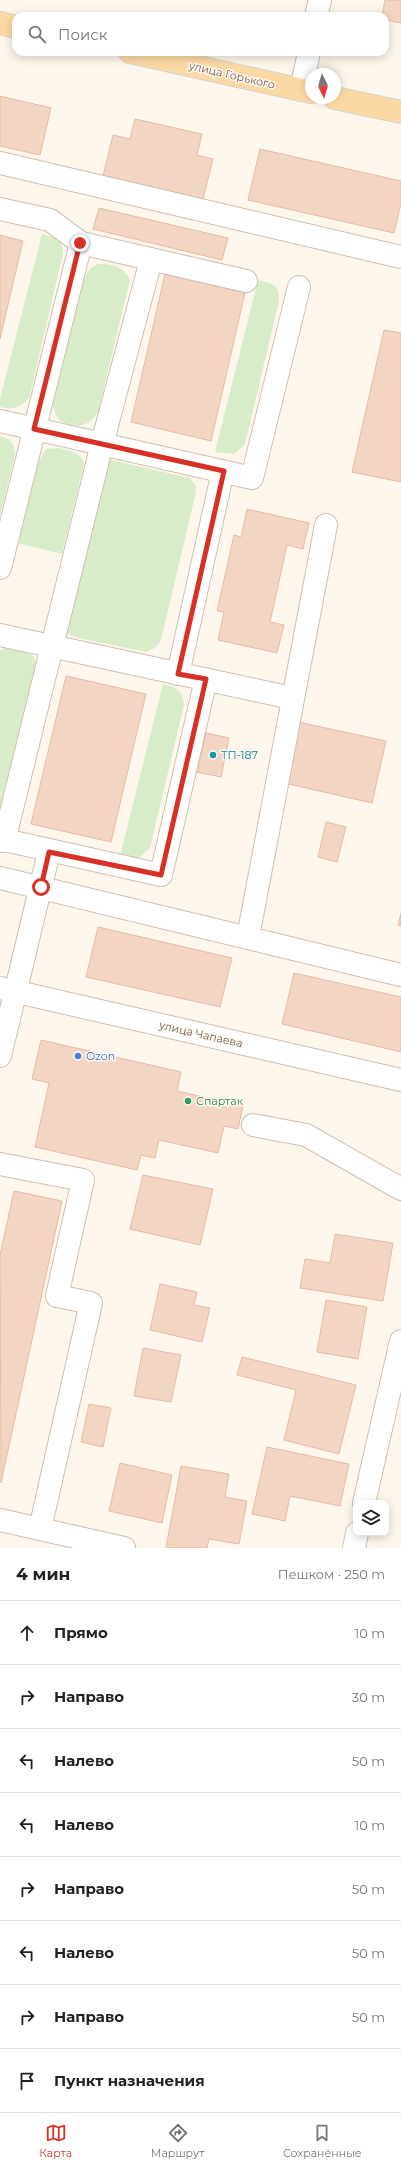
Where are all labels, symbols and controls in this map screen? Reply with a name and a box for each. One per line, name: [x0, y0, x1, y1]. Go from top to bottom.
search box: [12, 12, 389, 56]
icon: search: [26, 23, 48, 45]
text: Поиск: [58, 25, 107, 44]
street label: улица Горького: [187, 58, 276, 92]
north arrow: [305, 68, 341, 104]
route end: [71, 234, 89, 252]
place label: ТП-187: [221, 748, 258, 762]
marker: ТП-187: [208, 750, 218, 760]
route start: [32, 878, 50, 896]
street label: улица Чапаева: [157, 1017, 244, 1050]
place label: Ozon: [86, 1049, 115, 1063]
marker: Ozon: [73, 1051, 83, 1061]
place label: Спартак: [196, 1094, 244, 1108]
marker: Спартак: [183, 1096, 193, 1106]
map controls: [353, 1500, 389, 1536]
button: layers: [353, 1500, 389, 1536]
text: 4 мин: [16, 1564, 70, 1584]
text: Пешком · 250 m: [278, 1566, 385, 1582]
icon: ahead: [16, 1622, 38, 1644]
text: Прямо: [54, 1623, 108, 1642]
text: 10 m: [355, 1625, 385, 1641]
icon: right: [16, 1686, 38, 1708]
text: Направо: [54, 1687, 124, 1706]
text: 30 m: [352, 1689, 385, 1705]
icon: left: [16, 1750, 38, 1772]
text: Налево: [54, 1751, 114, 1770]
text: 50 m: [352, 1753, 385, 1769]
icon: left: [16, 1814, 38, 1836]
text: Налево: [54, 1815, 114, 1834]
text: 10 m: [355, 1817, 385, 1833]
icon: right: [16, 1878, 38, 1900]
text: Направо: [54, 1879, 124, 1898]
text: 50 m: [352, 1881, 385, 1897]
icon: left: [16, 1942, 38, 1964]
text: Налево: [54, 1943, 114, 1962]
text: 50 m: [352, 1945, 385, 1961]
icon: right: [16, 2006, 38, 2028]
text: Направо: [54, 2007, 124, 2026]
text: 50 m: [352, 2009, 385, 2025]
icon: arrive: [16, 2070, 38, 2092]
text: Пункт назначения: [54, 2071, 205, 2090]
tab: Карта: [39, 2122, 72, 2160]
tab: Маршрут: [151, 2122, 204, 2160]
tab: Сохранённые: [283, 2122, 362, 2160]

